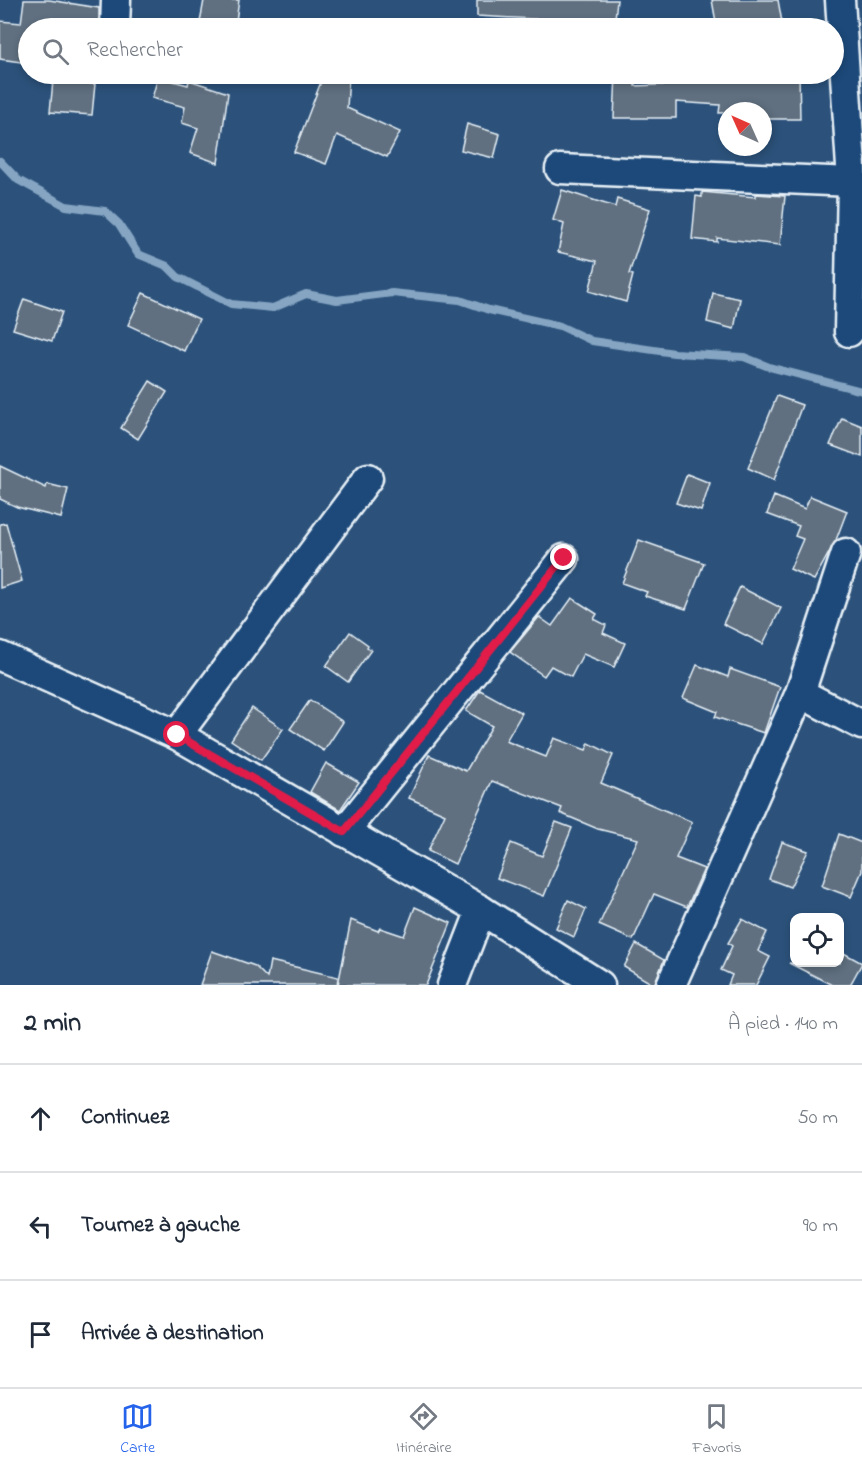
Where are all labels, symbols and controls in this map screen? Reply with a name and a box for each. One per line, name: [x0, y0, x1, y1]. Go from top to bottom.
search box: [18, 18, 844, 84]
icon: search: [39, 35, 72, 68]
text: Rechercher: [87, 35, 183, 67]
north arrow: [718, 102, 772, 156]
route end: [550, 544, 576, 570]
route start: [163, 721, 189, 747]
map controls: [790, 913, 844, 967]
button: locate: [790, 913, 844, 967]
text: 2 min: [24, 1005, 81, 1043]
text: À pied · 140 m: [728, 1010, 838, 1039]
icon: ahead: [24, 1102, 57, 1135]
text: Continuez: [81, 1102, 169, 1134]
text: 50 m: [797, 1104, 838, 1133]
icon: left: [24, 1210, 57, 1243]
text: Tournez à gauche: [81, 1210, 240, 1242]
text: 90 m: [803, 1212, 838, 1241]
icon: arrive: [24, 1318, 57, 1351]
text: Arrivée à destination: [81, 1318, 264, 1350]
tab: Carte: [120, 1400, 155, 1460]
tab: Itinéraire: [396, 1400, 452, 1460]
tab: Favoris: [692, 1400, 742, 1460]

